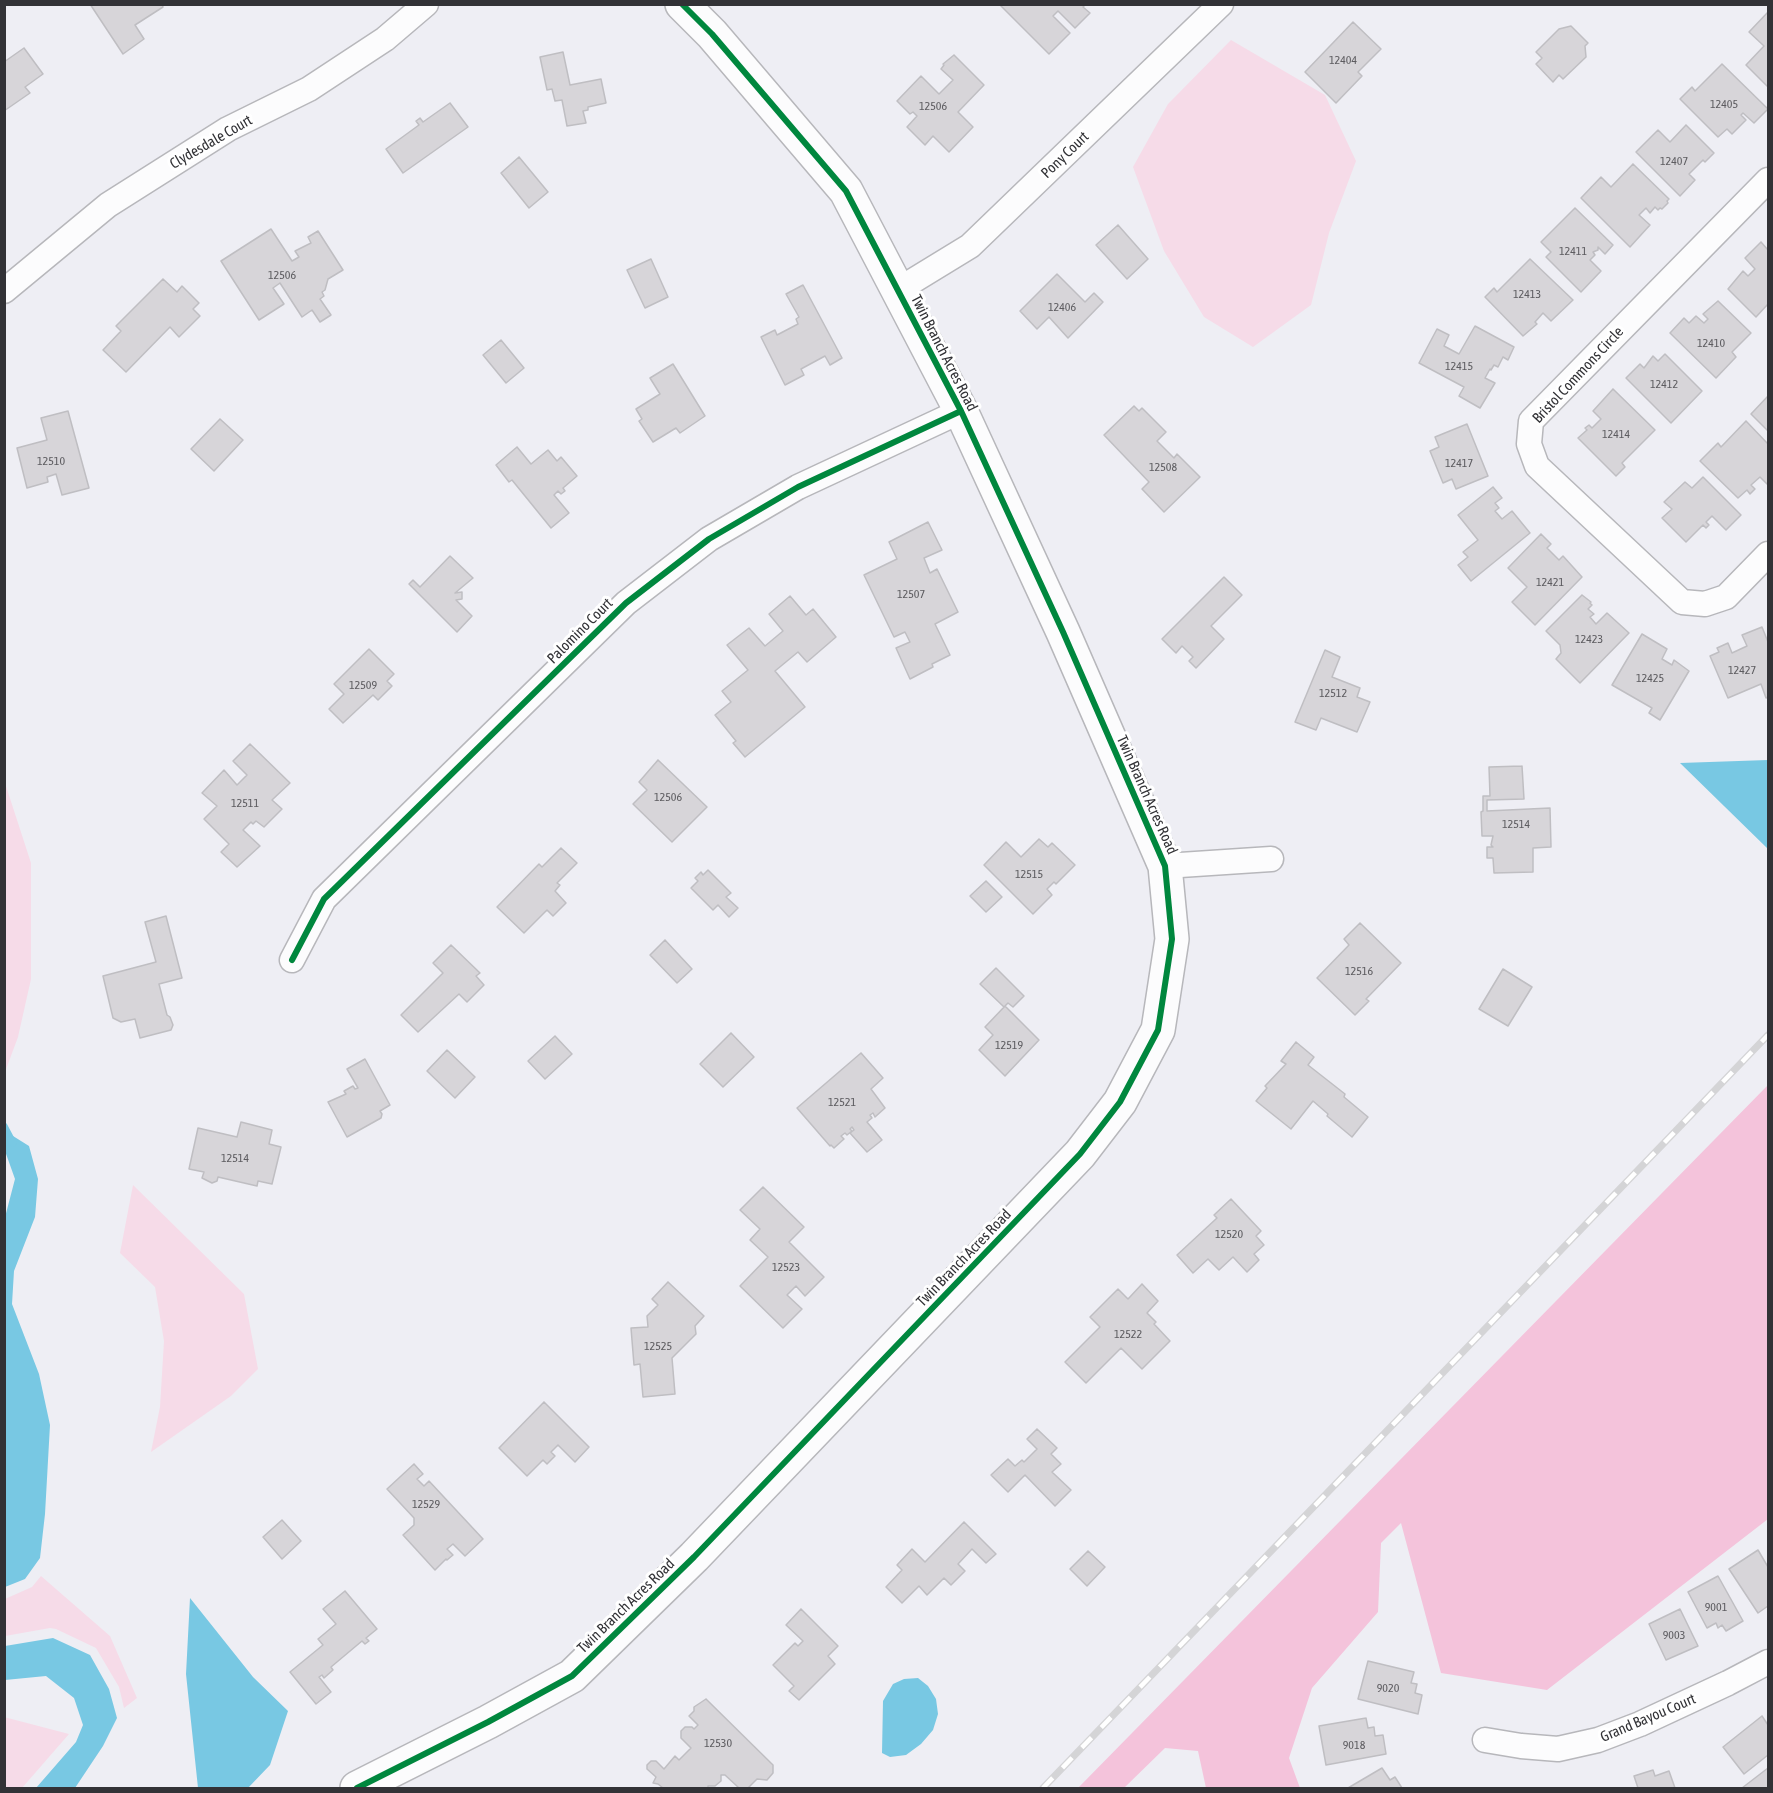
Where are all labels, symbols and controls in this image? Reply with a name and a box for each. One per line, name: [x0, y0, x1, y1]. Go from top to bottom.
house number: 12404: [1329, 53, 1357, 67]
house number: 12405: [1710, 97, 1738, 111]
house number: 12506: [919, 99, 947, 113]
street label: Clydesdale Court: [167, 111, 255, 173]
street label: Pony Court: [1037, 128, 1093, 182]
house number: 12407: [1660, 154, 1688, 168]
house number: 12411: [1559, 244, 1587, 258]
house number: 12506: [268, 268, 296, 282]
house number: 12413: [1513, 287, 1541, 301]
street label: Twin Branch Acres Road: [907, 292, 981, 414]
house number: 12406: [1048, 300, 1076, 314]
street label: Bristol Commons Circle: [1529, 323, 1627, 427]
house number: 12410: [1697, 336, 1725, 350]
house number: 12415: [1445, 359, 1473, 373]
house number: 12412: [1650, 377, 1678, 391]
house number: 12414: [1602, 427, 1630, 441]
house number: 12510: [37, 454, 65, 468]
house number: 12417: [1445, 456, 1473, 470]
house number: 12508: [1149, 460, 1177, 474]
house number: 12421: [1536, 575, 1564, 589]
house number: 12507: [897, 587, 925, 601]
street label: Palomino Court: [544, 595, 616, 667]
house number: 12423: [1575, 632, 1603, 646]
house number: 12427: [1728, 663, 1756, 677]
house number: 12425: [1636, 671, 1664, 685]
house number: 12509: [349, 678, 377, 692]
house number: 12512: [1319, 686, 1347, 700]
street label: Twin Branch Acres Road: [1113, 733, 1181, 857]
house number: 12506: [654, 790, 682, 804]
house number: 12511: [231, 796, 259, 810]
house number: 12514: [1502, 817, 1530, 831]
house number: 12515: [1015, 867, 1043, 881]
house number: 12516: [1345, 964, 1373, 978]
house number: 12519: [995, 1038, 1023, 1052]
house number: 12521: [828, 1095, 856, 1109]
house number: 12514: [221, 1151, 249, 1165]
street label: Twin Branch Acres Road: [913, 1206, 1015, 1310]
house number: 12520: [1215, 1227, 1243, 1241]
house number: 12523: [772, 1260, 800, 1274]
house number: 12522: [1114, 1327, 1142, 1341]
house number: 12525: [644, 1339, 672, 1353]
house number: 12529: [412, 1497, 440, 1511]
street label: Twin Branch Acres Road: [574, 1555, 678, 1657]
house number: 9001: [1705, 1600, 1727, 1614]
house number: 9003: [1663, 1628, 1685, 1642]
house number: 9020: [1377, 1681, 1399, 1695]
street label: Grand Bayou Court: [1598, 1690, 1698, 1746]
house number: 12530: [704, 1736, 732, 1750]
house number: 9018: [1343, 1738, 1365, 1752]

